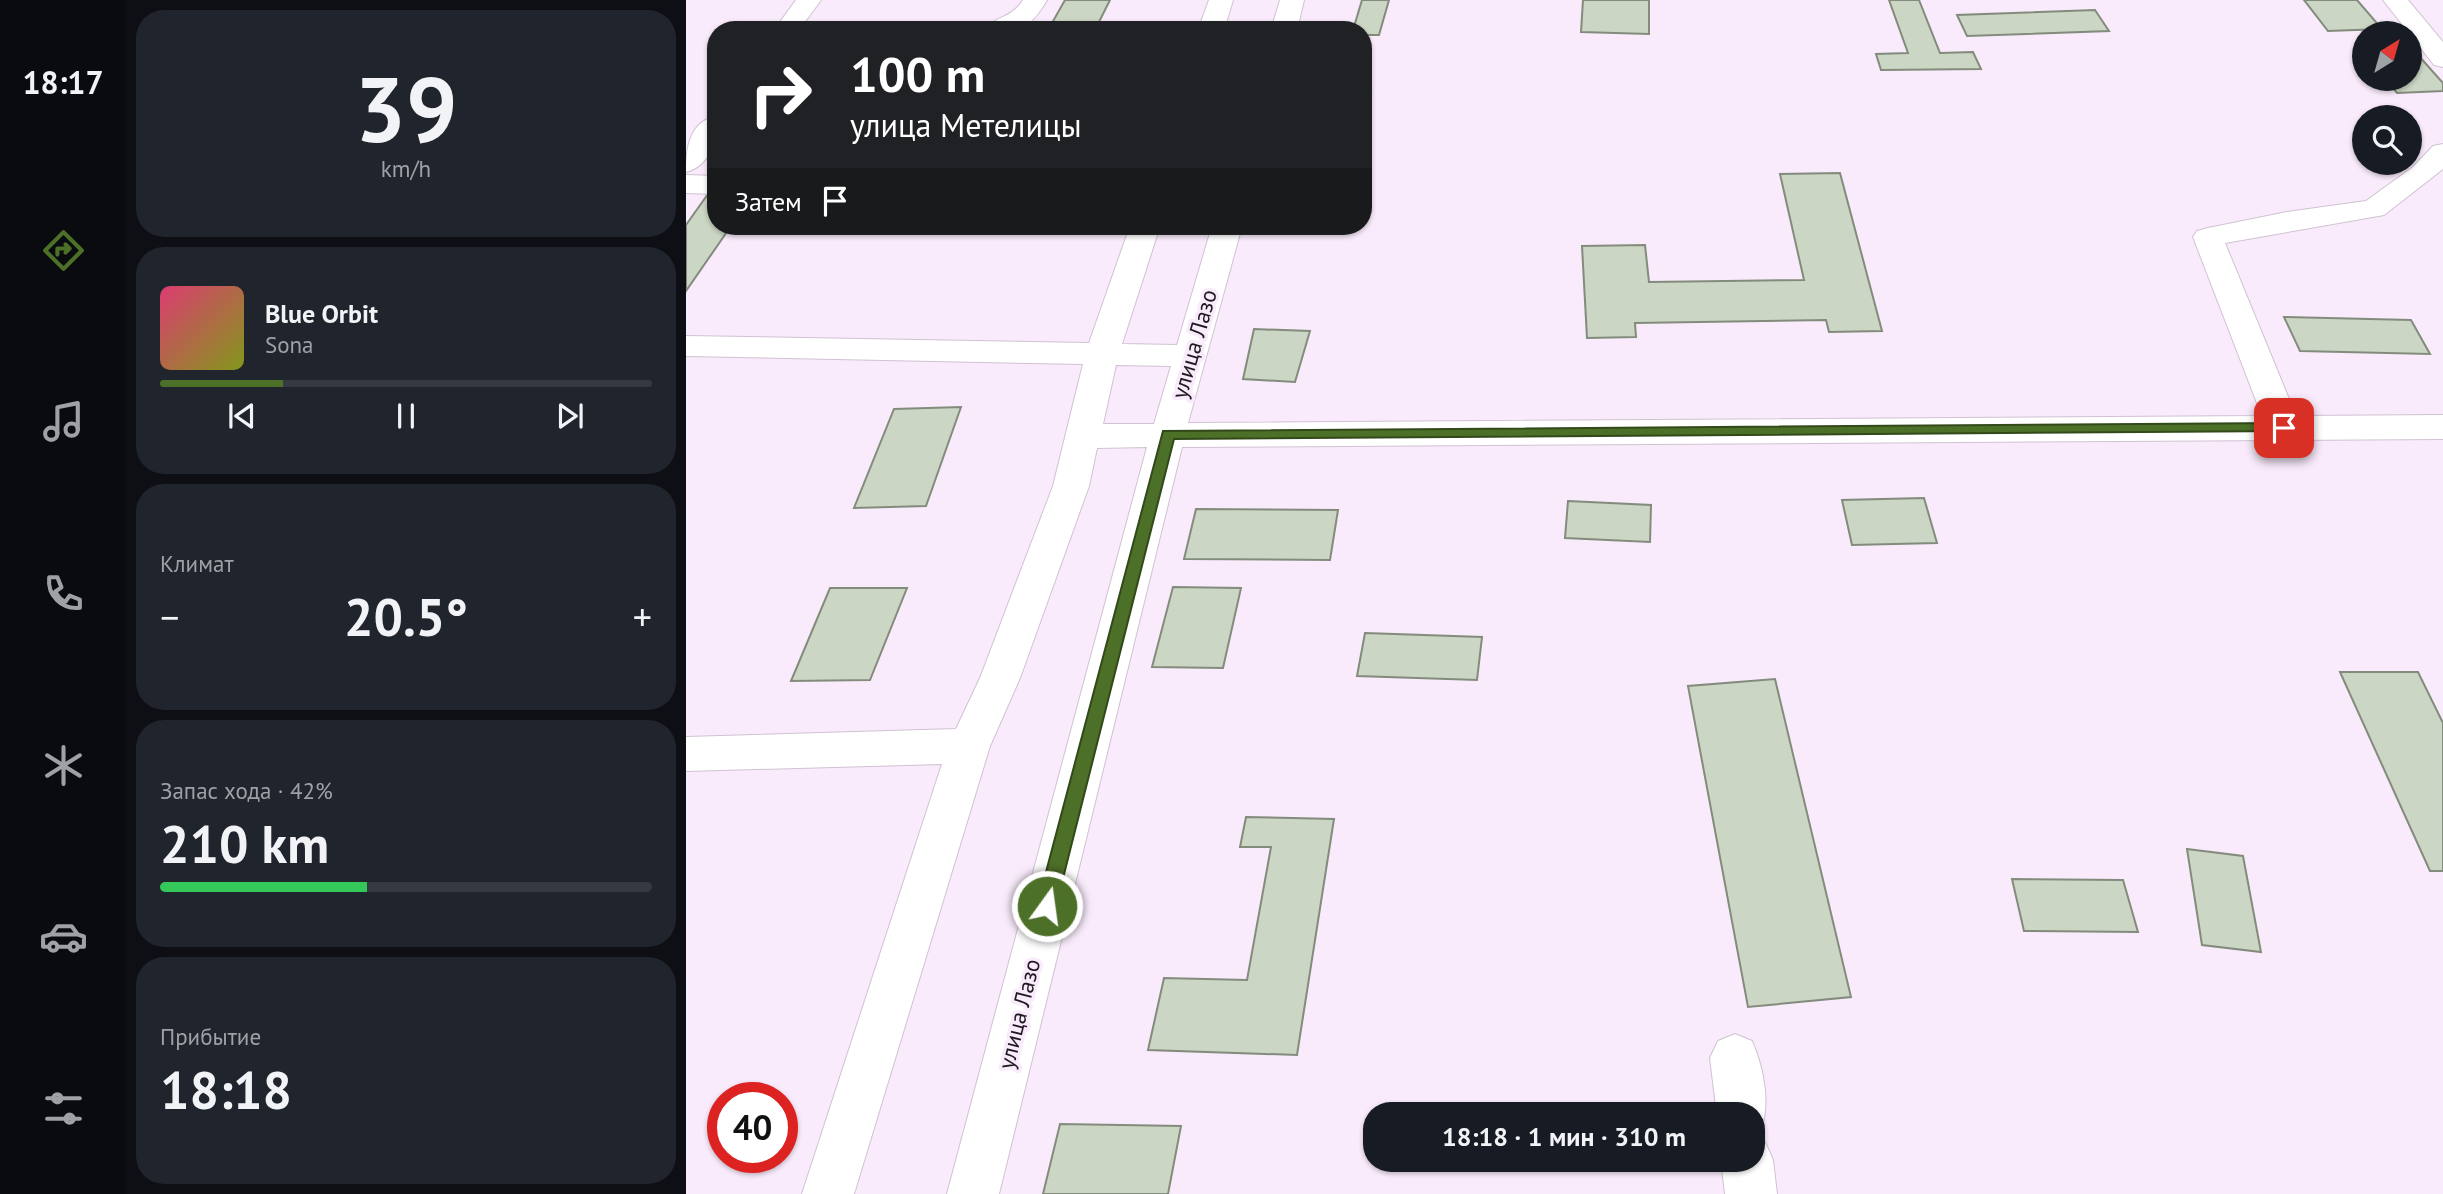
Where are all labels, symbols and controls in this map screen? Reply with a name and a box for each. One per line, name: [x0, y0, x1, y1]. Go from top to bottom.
north arrow: [2352, 21, 2422, 91]
map controls: [2352, 21, 2422, 175]
text: 100 m: [850, 42, 985, 106]
text: 39: [354, 49, 458, 167]
icon: right: [735, 49, 826, 140]
text: 18:17: [22, 61, 104, 103]
text: улица Метелицы: [850, 104, 1082, 146]
button: search: [2352, 105, 2422, 175]
text: km/h: [381, 154, 431, 183]
icon: arrive: [816, 182, 854, 220]
text: Затем: [735, 185, 802, 218]
icon: directions: [39, 226, 88, 275]
street label: улица Лазо: [1164, 286, 1223, 402]
text: Blue Orbit: [265, 297, 378, 330]
text: Sona: [265, 330, 314, 359]
icon: music: [39, 397, 88, 446]
icon: previous: [223, 397, 261, 435]
icon: pause: [387, 397, 425, 435]
icon: next: [551, 397, 589, 435]
pin: [2254, 398, 2314, 458]
icon: arrive: [2265, 409, 2303, 447]
text: Климат: [160, 549, 234, 578]
icon: phone: [39, 569, 88, 618]
text: 20.5°: [344, 583, 468, 650]
text: −: [160, 592, 179, 641]
text: +: [633, 592, 652, 641]
icon: climate: [39, 741, 88, 790]
text: Запас хода · 42%: [160, 776, 333, 805]
text: 210 km: [160, 810, 329, 877]
position arrow: [1010, 869, 1084, 943]
icon: car: [39, 912, 88, 961]
street label: улица Лазо: [991, 956, 1046, 1072]
text: Прибытие: [160, 1022, 261, 1051]
text: 18:18: [160, 1056, 292, 1123]
speed limit sign: 40: [707, 1082, 798, 1173]
icon: filters: [39, 1084, 88, 1133]
text: 18:18 · 1 мин · 310 m: [1442, 1120, 1686, 1153]

